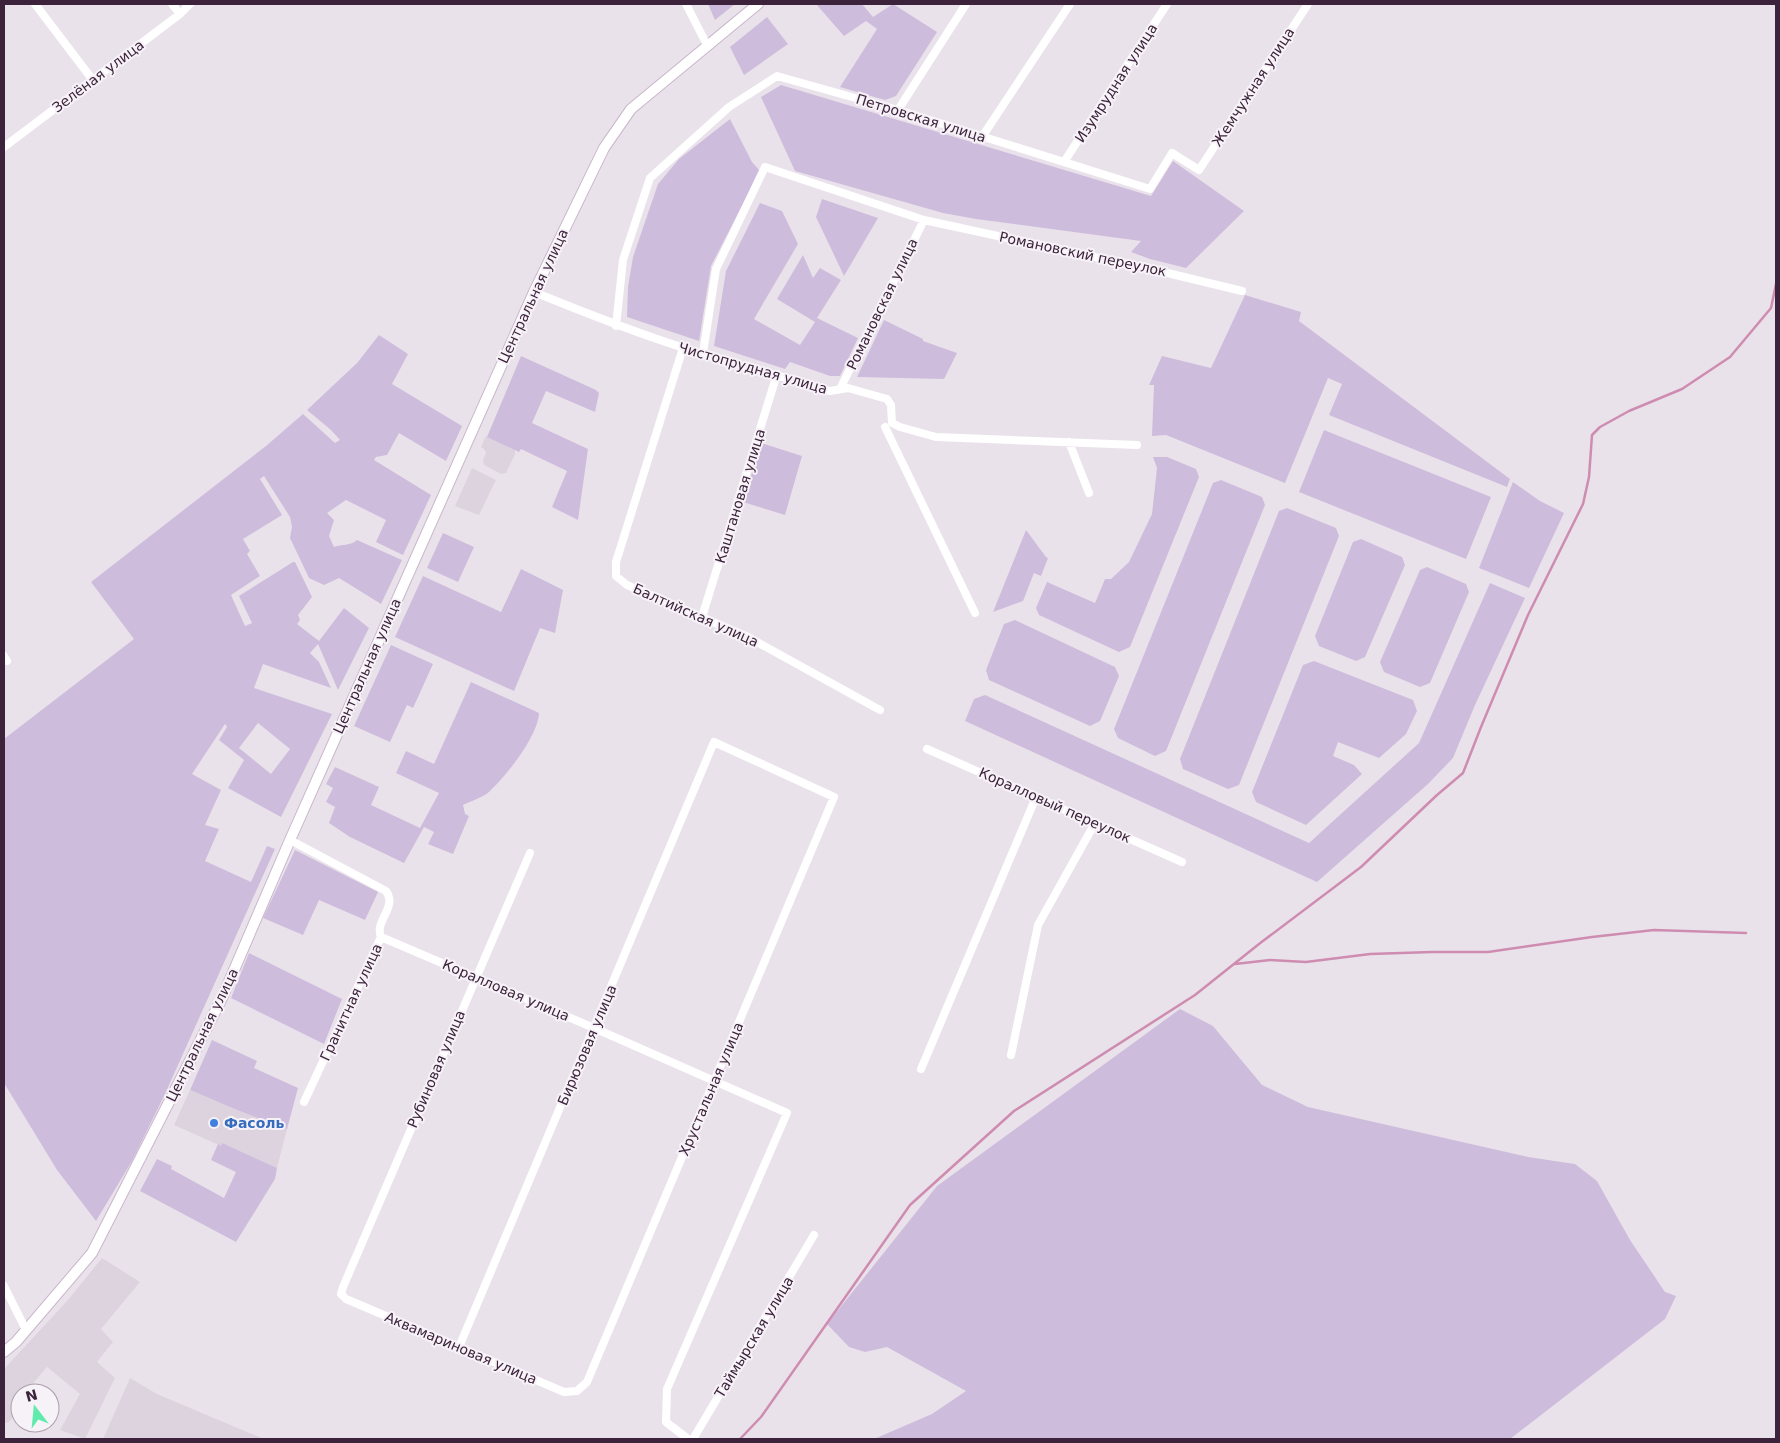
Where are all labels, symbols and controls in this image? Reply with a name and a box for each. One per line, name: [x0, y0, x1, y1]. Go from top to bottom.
street label: Изумрудная улица: [1072, 20, 1160, 146]
street label: Жемчужная улица: [1209, 25, 1297, 149]
street label: Зелёная улица: [49, 36, 147, 116]
street label: Петровская улица: [854, 91, 988, 145]
street label: Центральная улица: [495, 226, 571, 366]
street label: Романовский переулок: [998, 228, 1168, 280]
street label: Романовская улица: [843, 236, 921, 372]
street label: Чистопрудная улица: [677, 339, 829, 397]
street label: Каштановая улица: [712, 427, 768, 565]
street label: Балтийская улица: [631, 580, 761, 650]
street label: Центральная улица: [330, 596, 404, 736]
street label: Коралловый переулок: [976, 764, 1134, 846]
street label: Гранитная улица: [317, 941, 385, 1063]
street label: Коралловая улица: [440, 956, 572, 1024]
street label: Центральная улица: [163, 966, 241, 1104]
street label: Бирюзовая улица: [554, 982, 620, 1108]
street label: Рубиновая улица: [404, 1008, 468, 1130]
street label: Хрустальная улица: [676, 1020, 746, 1158]
place label: Фасоль: [224, 1115, 285, 1131]
marker: Фасоль: [208, 1117, 220, 1129]
street label: Таймырская улица: [711, 1273, 797, 1401]
street label: Аквамариновая улица: [382, 1309, 540, 1387]
north arrow: [10, 1383, 60, 1433]
text: N: [24, 1386, 39, 1405]

